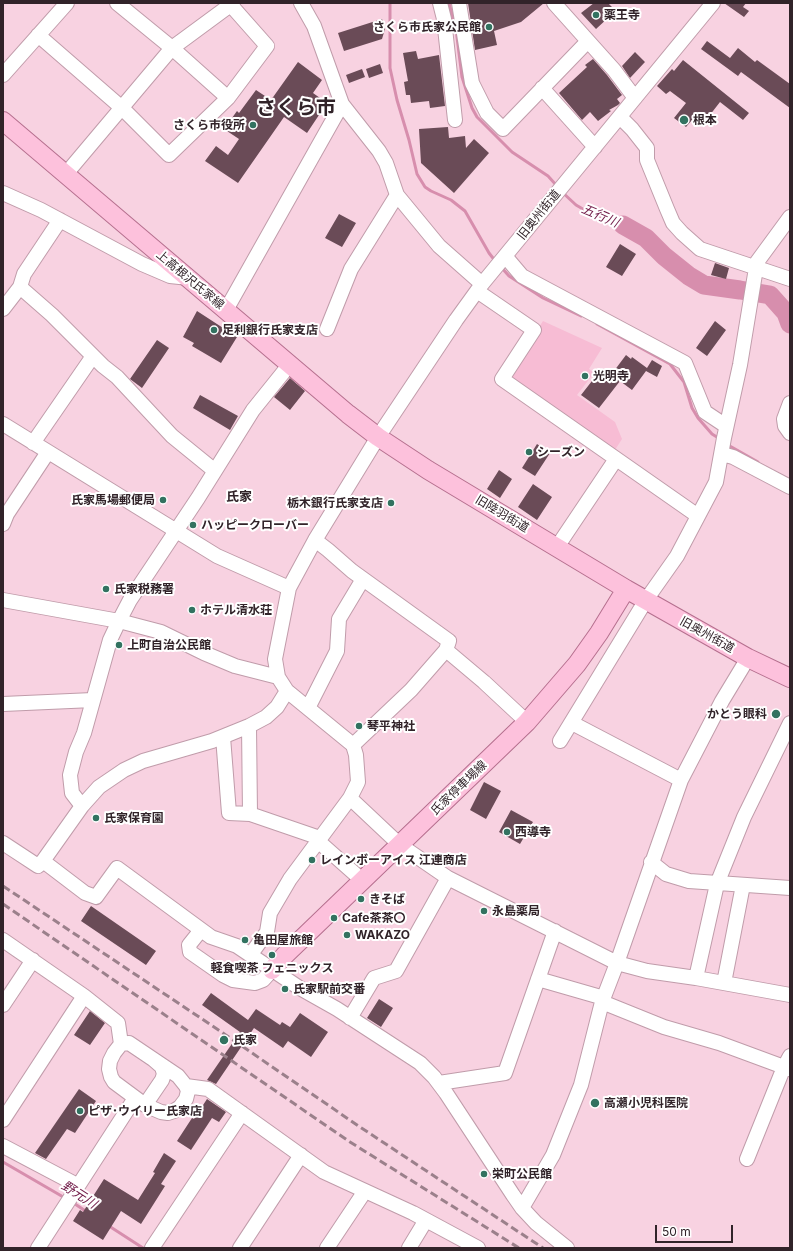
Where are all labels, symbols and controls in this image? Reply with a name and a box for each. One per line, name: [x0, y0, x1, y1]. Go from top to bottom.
place label: 薬王寺: [604, 8, 640, 22]
marker: 薬王寺: [591, 10, 601, 20]
place label: さくら市氏家公民館: [373, 20, 481, 34]
marker: さくら市氏家公民館: [484, 22, 494, 32]
district label: さくら市: [256, 96, 336, 120]
place label: 根本: [693, 113, 717, 127]
marker: 根本: [678, 114, 690, 126]
place label: さくら市役所: [173, 118, 245, 132]
marker: さくら市役所: [248, 120, 258, 130]
street label: 旧奥州街道: [515, 187, 563, 243]
water label: 五行川: [579, 201, 621, 231]
street label: 上高根沢氏家線: [153, 247, 227, 313]
place label: 足利銀行氏家支店: [222, 323, 318, 337]
marker: 足利銀行氏家支店: [209, 325, 219, 335]
place label: 光明寺: [593, 369, 629, 383]
marker: 光明寺: [580, 371, 590, 381]
place label: シーズン: [537, 445, 585, 459]
marker: シーズン: [524, 447, 534, 457]
district label: 氏家: [226, 489, 252, 505]
street label: 旧陸羽街道: [473, 492, 531, 536]
place label: 氏家馬場郵便局: [71, 493, 155, 507]
marker: 氏家馬場郵便局: [158, 495, 168, 505]
place label: 栃木銀行氏家支店: [287, 496, 383, 510]
marker: 栃木銀行氏家支店: [386, 498, 396, 508]
place label: ハッピークローバー: [201, 518, 309, 532]
marker: ハッピークローバー: [188, 520, 198, 530]
place label: 氏家税務署: [114, 582, 174, 596]
marker: 氏家税務署: [101, 584, 111, 594]
place label: ホテル清水荘: [200, 603, 272, 617]
marker: ホテル清水荘: [187, 605, 197, 615]
street label: 旧奥州街道: [677, 614, 737, 656]
place label: 上町自治公民館: [127, 638, 211, 652]
marker: 上町自治公民館: [114, 640, 124, 650]
place label: かとう眼科: [707, 707, 767, 721]
marker: かとう眼科: [770, 708, 782, 720]
place label: 琴平神社: [367, 719, 415, 733]
marker: 琴平神社: [354, 721, 364, 731]
street label: 氏家停車場線: [428, 758, 490, 818]
place label: 氏家保育園: [104, 811, 164, 825]
marker: 氏家保育園: [91, 813, 101, 823]
place label: 西導寺: [515, 825, 551, 839]
marker: 西導寺: [502, 827, 512, 837]
place label: レインボーアイス 江連商店: [320, 853, 467, 867]
marker: レインボーアイス 江連商店: [307, 855, 317, 865]
place label: きそば: [369, 892, 405, 906]
marker: きそば: [356, 894, 366, 904]
place label: 永島薬局: [492, 904, 540, 918]
marker: 永島薬局: [479, 906, 489, 916]
place label: Cafe茶茶〇: [342, 911, 406, 925]
marker: Cafe茶茶〇: [329, 913, 339, 923]
place label: WAKAZO: [355, 928, 410, 942]
marker: WAKAZO: [342, 930, 352, 940]
place label: 亀田屋旅館: [253, 933, 313, 947]
marker: 亀田屋旅館: [240, 935, 250, 945]
marker: 軽食喫茶 フェニックス: [267, 950, 277, 960]
place label: 軽食喫茶 フェニックス: [211, 961, 333, 975]
place label: 氏家駅前交番: [293, 982, 365, 996]
marker: 氏家駅前交番: [280, 984, 290, 994]
place label: 氏家: [233, 1033, 257, 1047]
marker: 氏家: [218, 1034, 230, 1046]
place label: 高瀬小児科医院: [604, 1096, 688, 1110]
marker: 高瀬小児科医院: [589, 1097, 601, 1109]
place label: ピザ･ウイリー氏家店: [88, 1104, 202, 1118]
marker: ピザ･ウイリー氏家店: [75, 1106, 85, 1116]
place label: 栄町公民館: [492, 1167, 552, 1181]
marker: 栄町公民館: [479, 1169, 489, 1179]
water label: 野元川: [58, 1178, 100, 1212]
scale bar: [657, 1217, 735, 1243]
text: 50 m: [662, 1224, 691, 1239]

